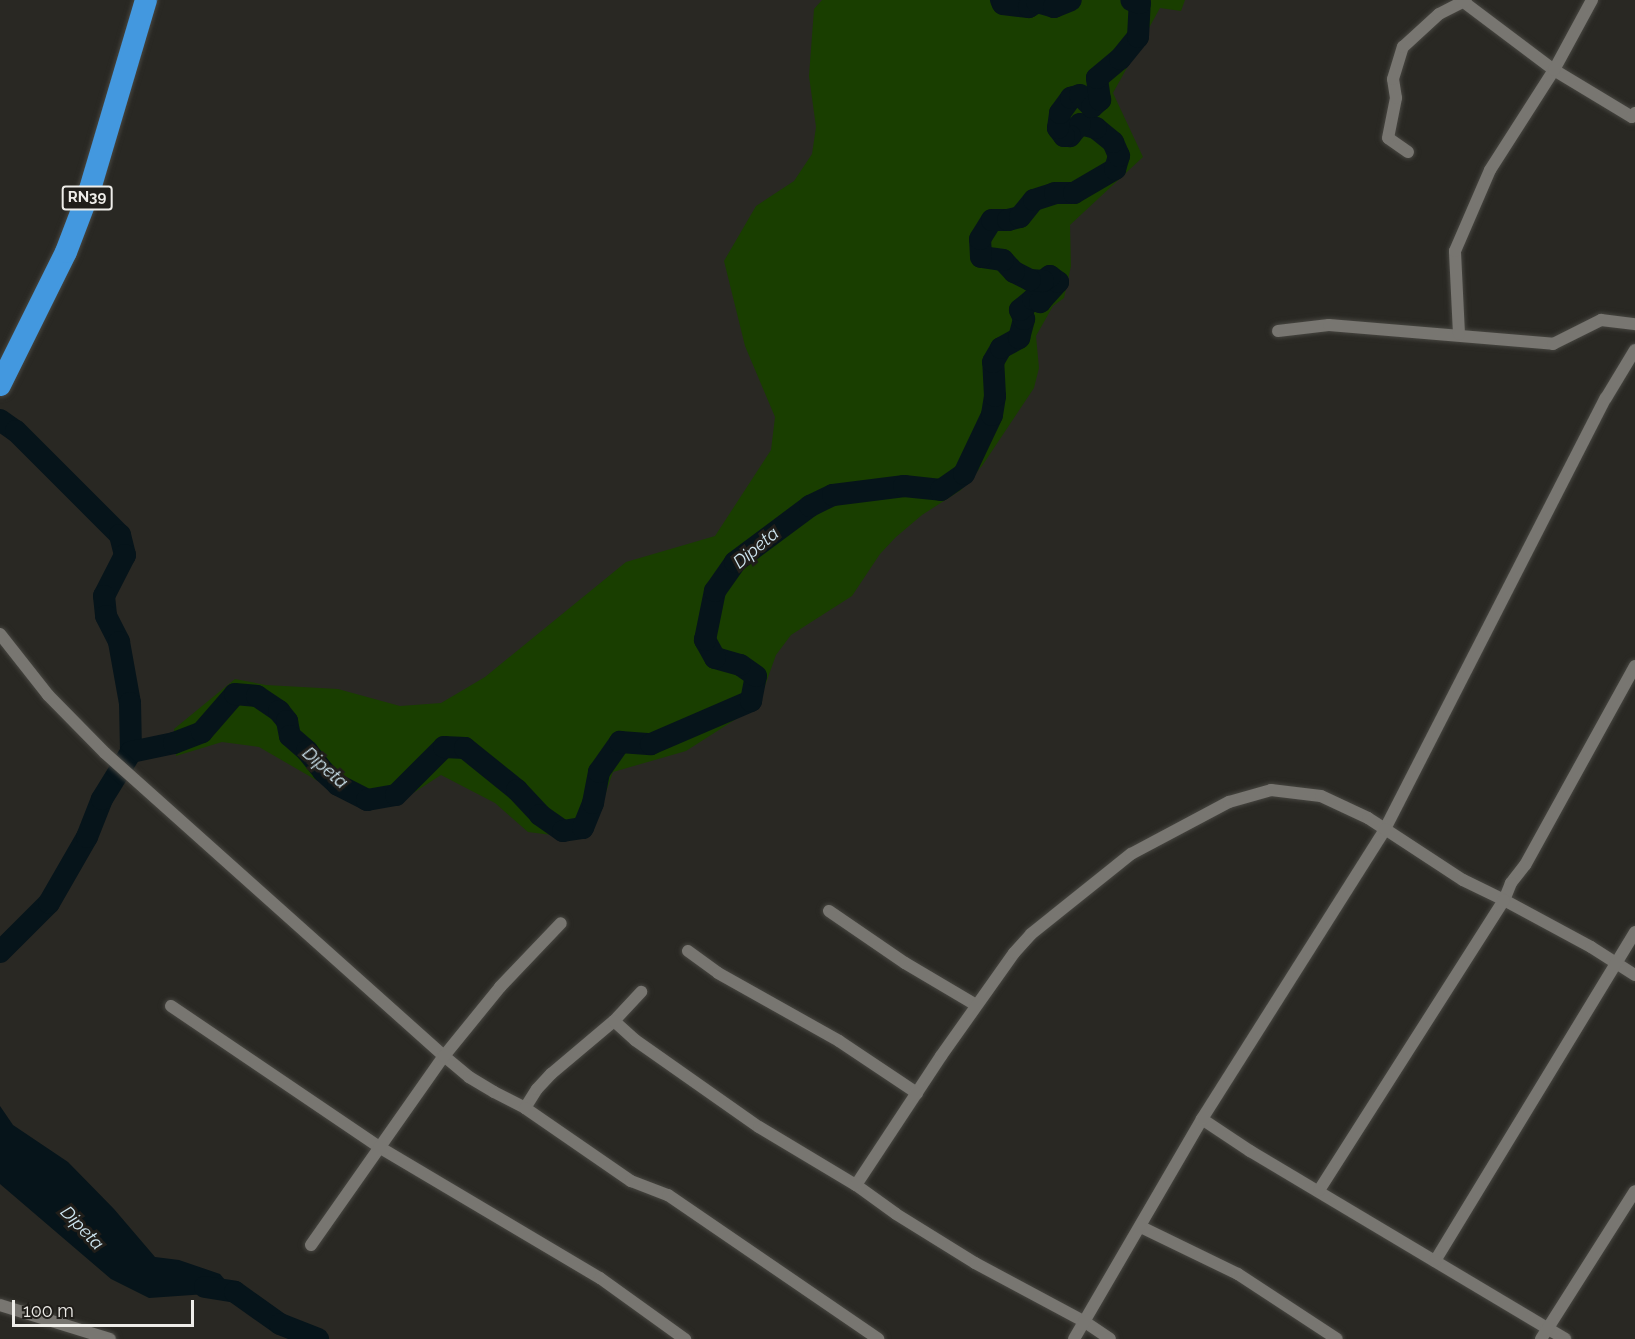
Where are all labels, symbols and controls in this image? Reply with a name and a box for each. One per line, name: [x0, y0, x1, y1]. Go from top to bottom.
road number: RN39: [62, 186, 112, 210]
water label: Dipeta: [729, 523, 783, 573]
water label: Dipeta: [298, 743, 352, 793]
water label: Dipeta: [56, 1201, 108, 1255]
scale bar: [15, 1288, 196, 1326]
text: 100 m: [23, 1300, 74, 1321]

